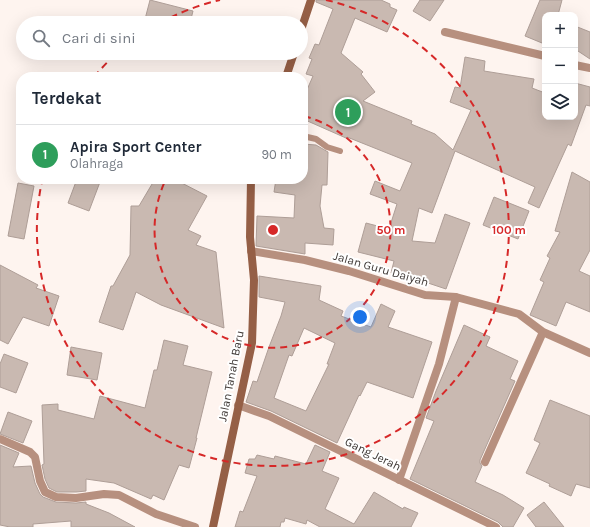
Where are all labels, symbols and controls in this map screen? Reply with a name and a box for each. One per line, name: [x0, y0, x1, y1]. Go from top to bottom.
map controls: [542, 12, 578, 120]
button: +: [542, 12, 578, 48]
search box: [16, 16, 308, 60]
icon: search: [30, 27, 52, 49]
text: Cari di sini: [62, 29, 136, 47]
button: −: [542, 48, 578, 84]
button: layers: [542, 84, 578, 120]
text: Terdekat: [32, 88, 101, 108]
pin: 1: [335, 97, 361, 127]
text: Apira Sport Center: [70, 138, 201, 156]
text: 1: [43, 147, 47, 162]
text: 90 m: [261, 147, 292, 162]
text: Olahraga: [70, 156, 123, 171]
centre of rings: [266, 223, 280, 237]
text: 50 m: [377, 223, 406, 237]
text: 100 m: [492, 223, 526, 237]
street label: Jalan Guru Daiyah: [332, 249, 430, 289]
your location: [350, 307, 370, 327]
street label: Jalan Tanah Baru: [215, 329, 247, 423]
street label: Gang Jerah: [343, 434, 403, 474]

